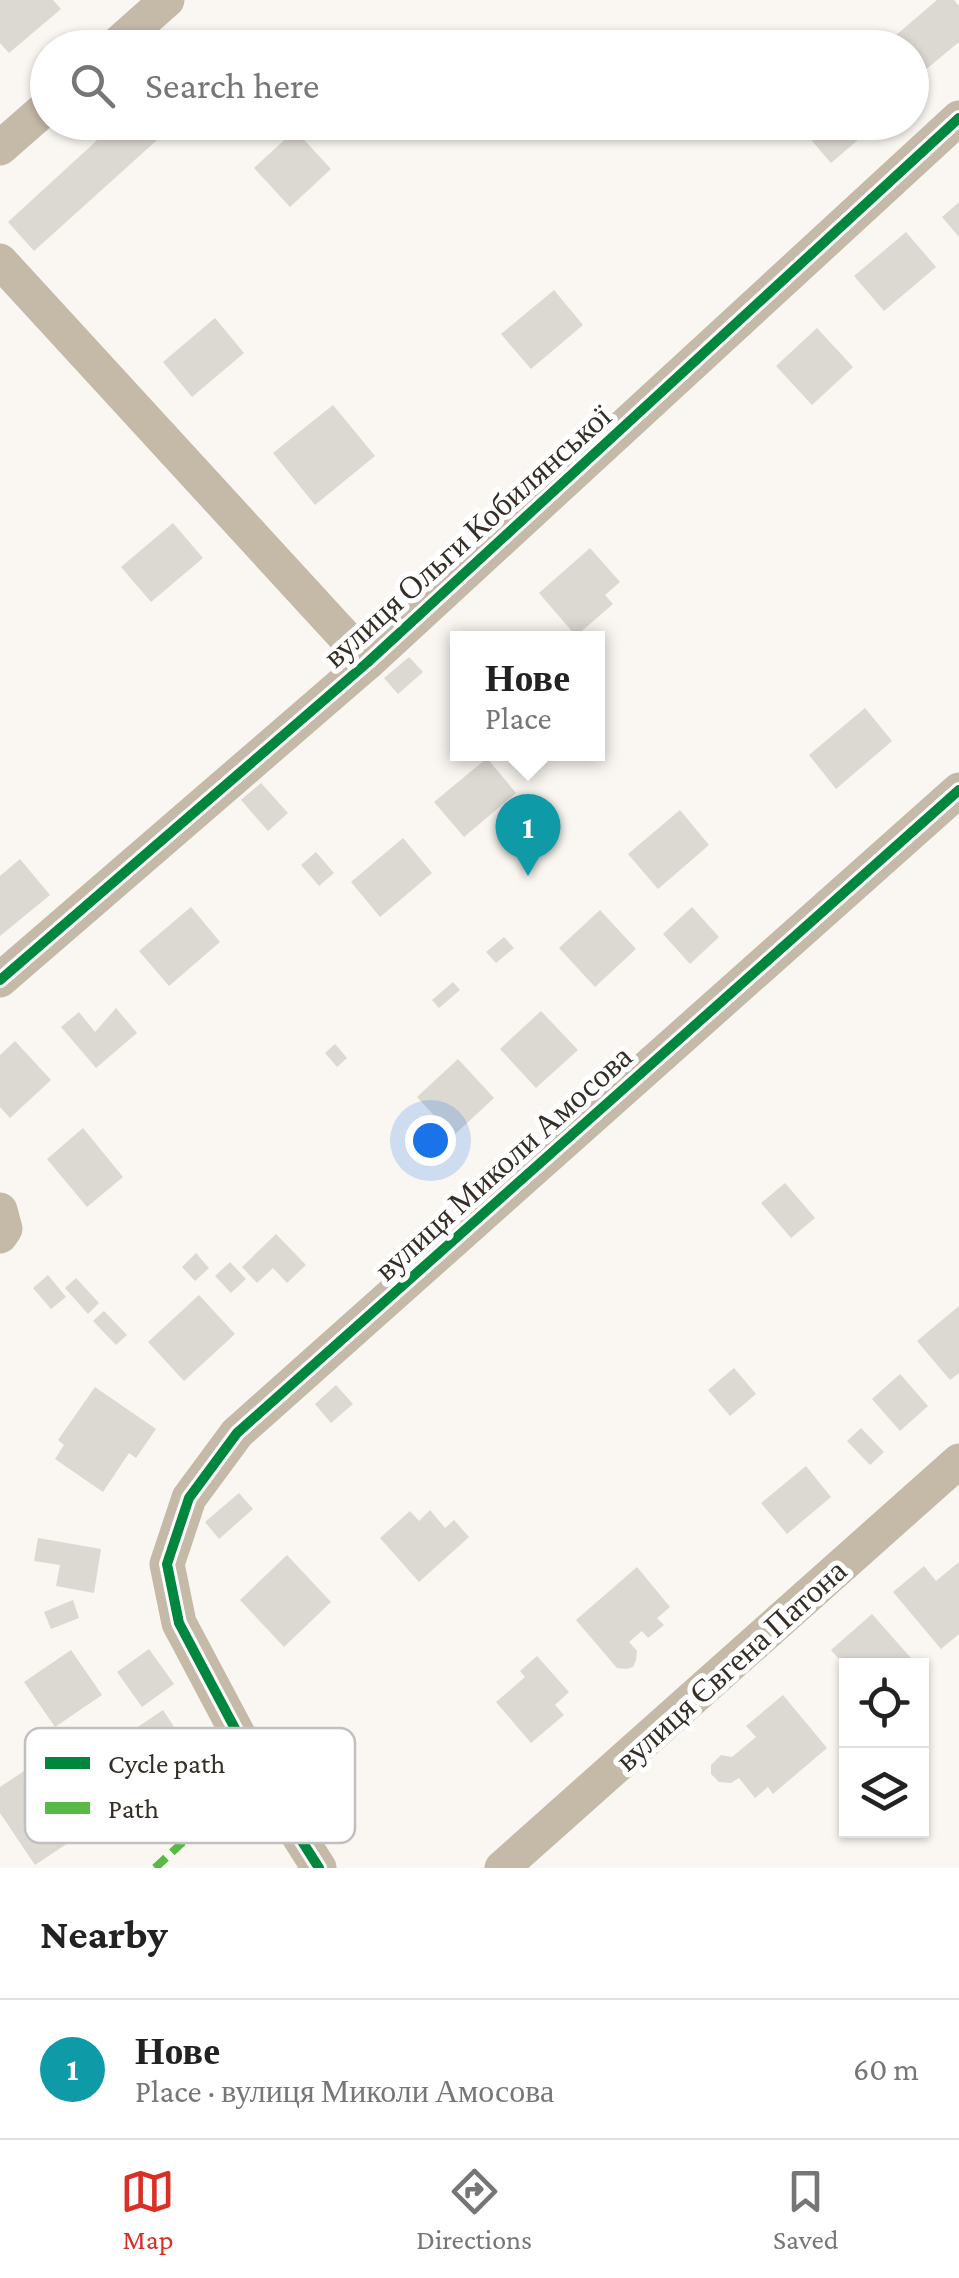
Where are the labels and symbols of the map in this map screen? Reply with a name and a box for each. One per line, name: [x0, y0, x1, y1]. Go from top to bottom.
street label: вулиця Ольги Кобилянської: [316, 397, 618, 675]
pin: 1: [496, 794, 560, 876]
street label: вулиця Миколи Амосова: [367, 1038, 639, 1288]
your location: [405, 1115, 456, 1166]
street label: вулиця Євгена Патона: [608, 1552, 854, 1778]
legend: [25, 1728, 355, 1843]
text: Cycle path: [108, 1748, 225, 1779]
text: Path: [108, 1793, 159, 1824]

